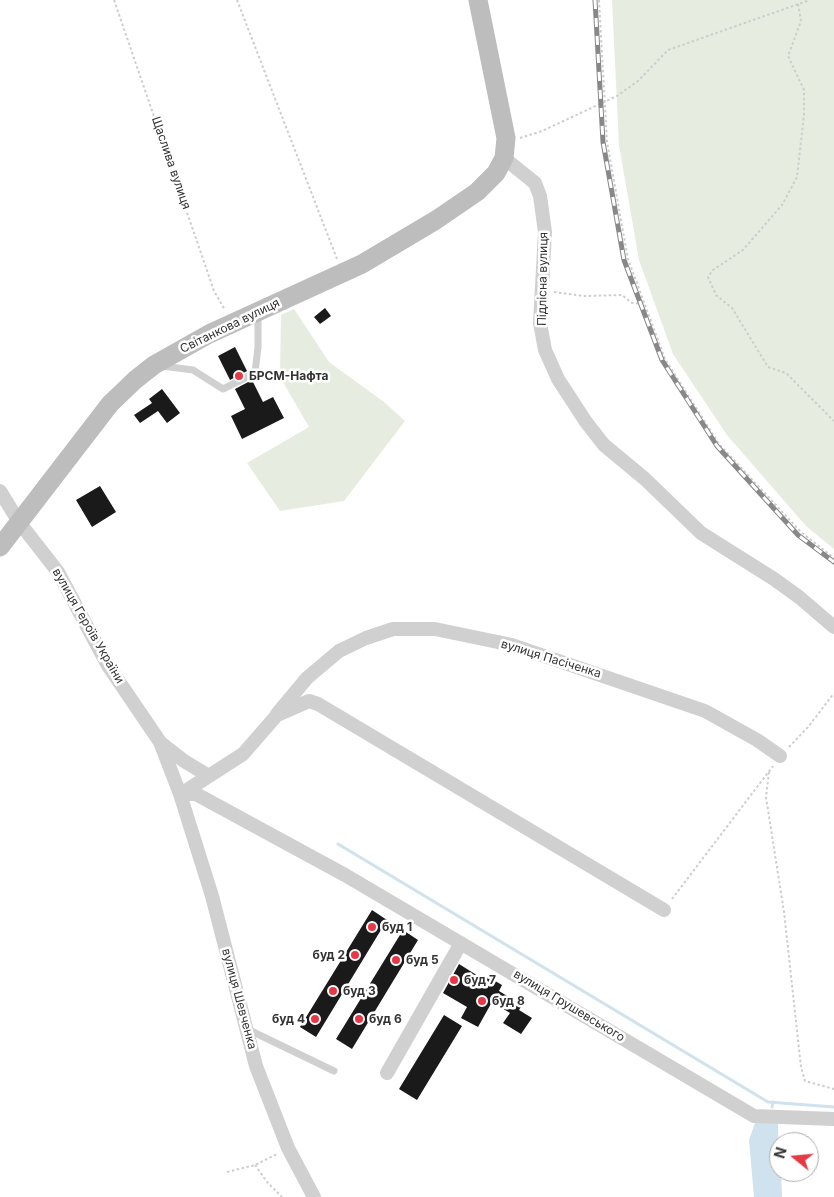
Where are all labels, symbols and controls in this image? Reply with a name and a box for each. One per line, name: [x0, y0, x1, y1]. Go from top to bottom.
street label: Щаслива вулиця: [148, 115, 194, 211]
street label: Підлісна вулиця: [535, 232, 551, 326]
street label: Світанкова вулиця: [178, 296, 282, 356]
place label: БРСМ-Нафта: [249, 369, 329, 383]
marker: БРСМ-Нафта: [233, 370, 245, 382]
street label: вулиця Героїв України: [49, 566, 127, 686]
street label: вулиця Пасіченка: [499, 637, 603, 681]
place label: буд 1: [382, 920, 412, 934]
marker: буд 1: [366, 921, 378, 933]
street label: вулиця Шевченка: [219, 947, 259, 1051]
place label: буд 2: [313, 948, 345, 962]
marker: буд 2: [349, 949, 361, 961]
place label: буд 5: [406, 953, 439, 967]
marker: буд 5: [390, 954, 402, 966]
street label: вулиця Грушевського: [511, 967, 627, 1045]
place label: буд 7: [464, 973, 496, 987]
marker: буд 7: [448, 974, 460, 986]
place label: буд 3: [343, 984, 376, 998]
marker: буд 3: [327, 985, 339, 997]
place label: буд 8: [492, 994, 525, 1008]
marker: буд 8: [476, 995, 488, 1007]
place label: буд 4: [272, 1012, 305, 1026]
place label: буд 6: [369, 1012, 402, 1026]
marker: буд 4: [309, 1013, 321, 1025]
marker: буд 6: [353, 1013, 365, 1025]
north arrow: [769, 1132, 819, 1182]
text: N: [770, 1145, 790, 1160]

